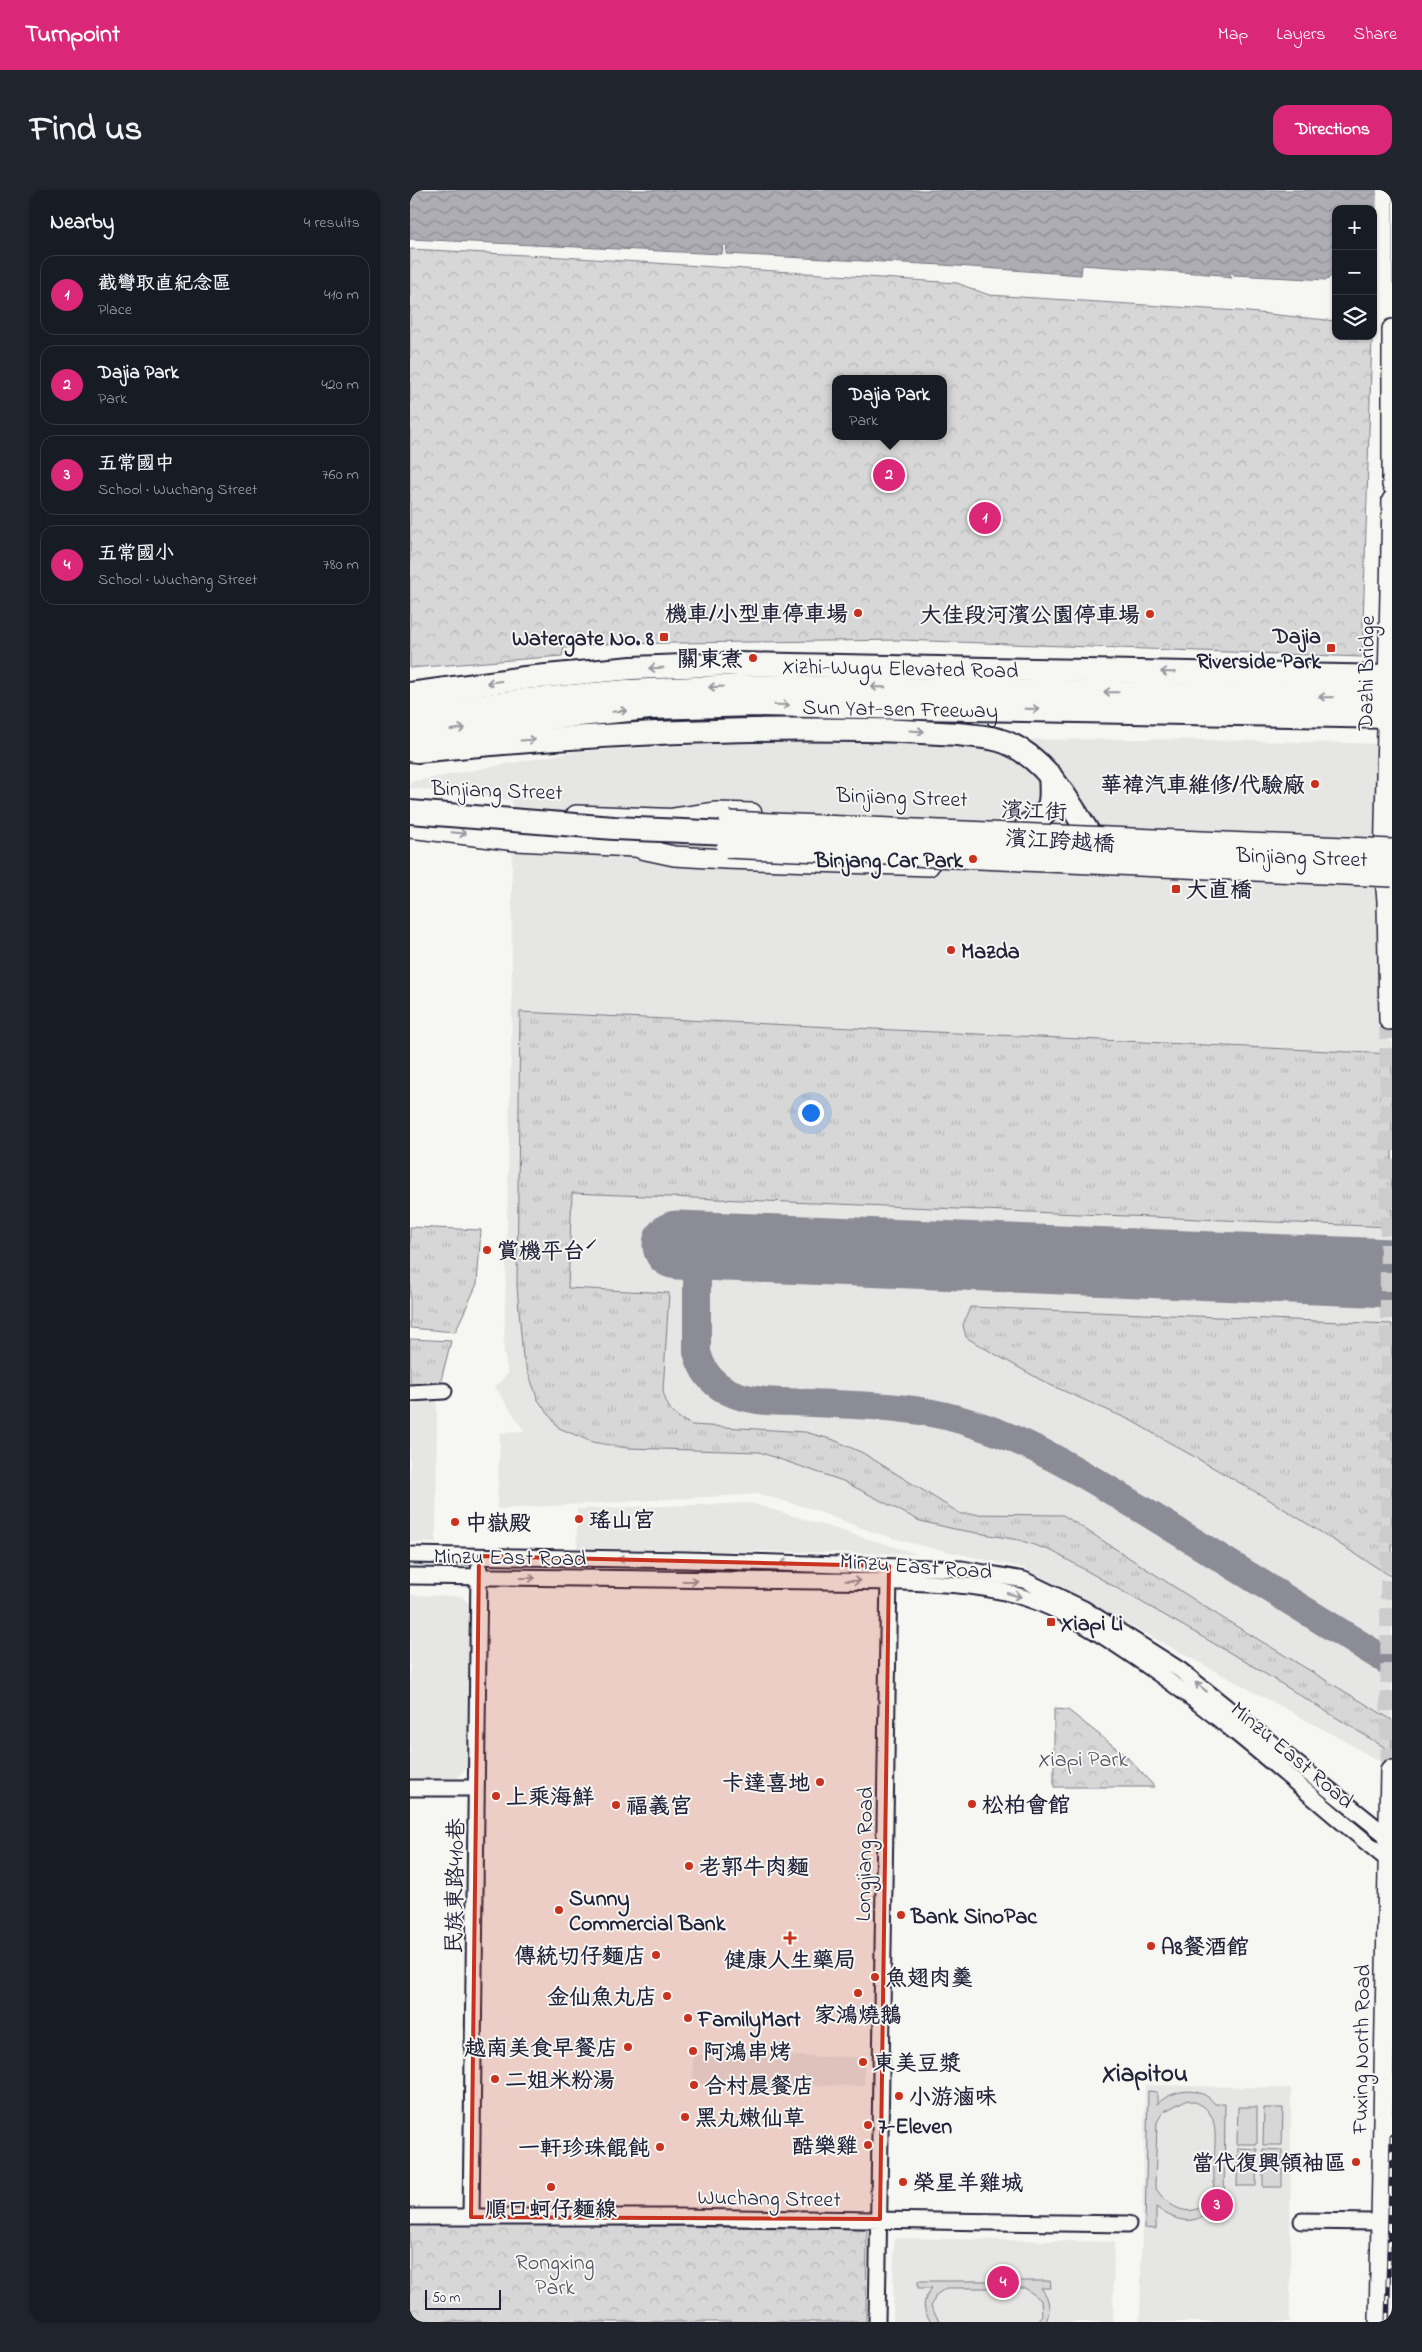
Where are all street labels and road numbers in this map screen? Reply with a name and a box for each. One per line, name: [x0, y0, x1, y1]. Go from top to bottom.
street label: Dazhi Bridge: [1351, 615, 1386, 732]
street label: Xizhi-Wugu Elevated Road: [782, 652, 1019, 689]
street label: Sun Yat-sen Freeway: [802, 693, 998, 730]
street label: Binjiang Street: [430, 774, 564, 811]
street label: Binjiang Street: [835, 781, 969, 818]
street label: 濱江街: [1000, 796, 1067, 830]
street label: 濱江跨越橋: [1004, 824, 1116, 862]
street label: Binjiang Street: [1235, 841, 1369, 878]
street label: Minzu East Road: [433, 1542, 586, 1576]
street label: Minzu East Road: [839, 1547, 993, 1589]
street label: Minzu East Road: [1222, 1695, 1360, 1818]
street label: Longjiang Road: [849, 1786, 884, 1922]
street label: 民族東路410巷: [440, 1818, 474, 1954]
street label: Fuxing North Road: [1346, 1964, 1381, 2135]
street label: Wuchang Street: [697, 2183, 841, 2218]

